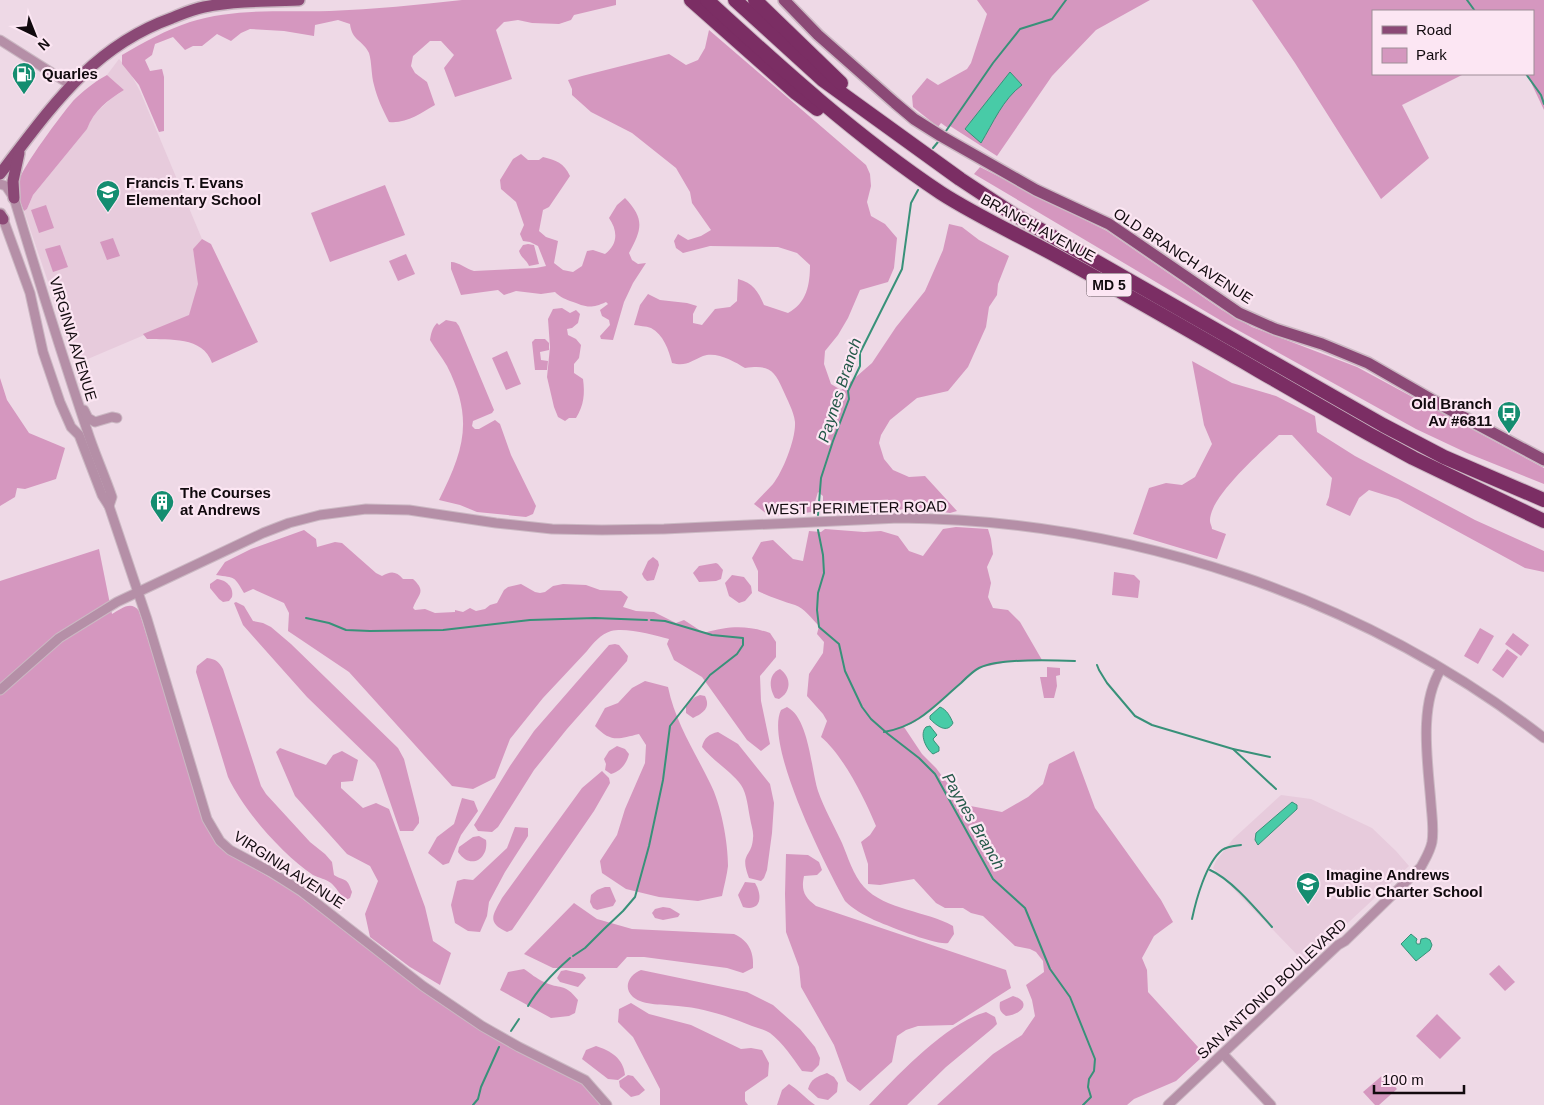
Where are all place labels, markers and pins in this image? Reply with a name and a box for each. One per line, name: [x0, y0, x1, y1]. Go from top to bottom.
fuel station icon: Quarles: [11, 61, 37, 95]
place label: Quarles: [42, 65, 98, 82]
place label: Francis T. Evans Elementary School: [126, 174, 261, 208]
school or university icon: Francis T. Evans Elementary School: [95, 179, 121, 213]
place label: Old Branch Av #6811: [1411, 395, 1492, 429]
bus stop icon: Old Branch Av #6811: [1496, 400, 1522, 434]
place label: The Courses at Andrews: [180, 484, 271, 518]
building icon: The Courses at Andrews: [149, 489, 175, 523]
place label: Imagine Andrews Public Charter School: [1326, 866, 1483, 900]
school or university icon: Imagine Andrews Public Charter School: [1295, 871, 1321, 905]

